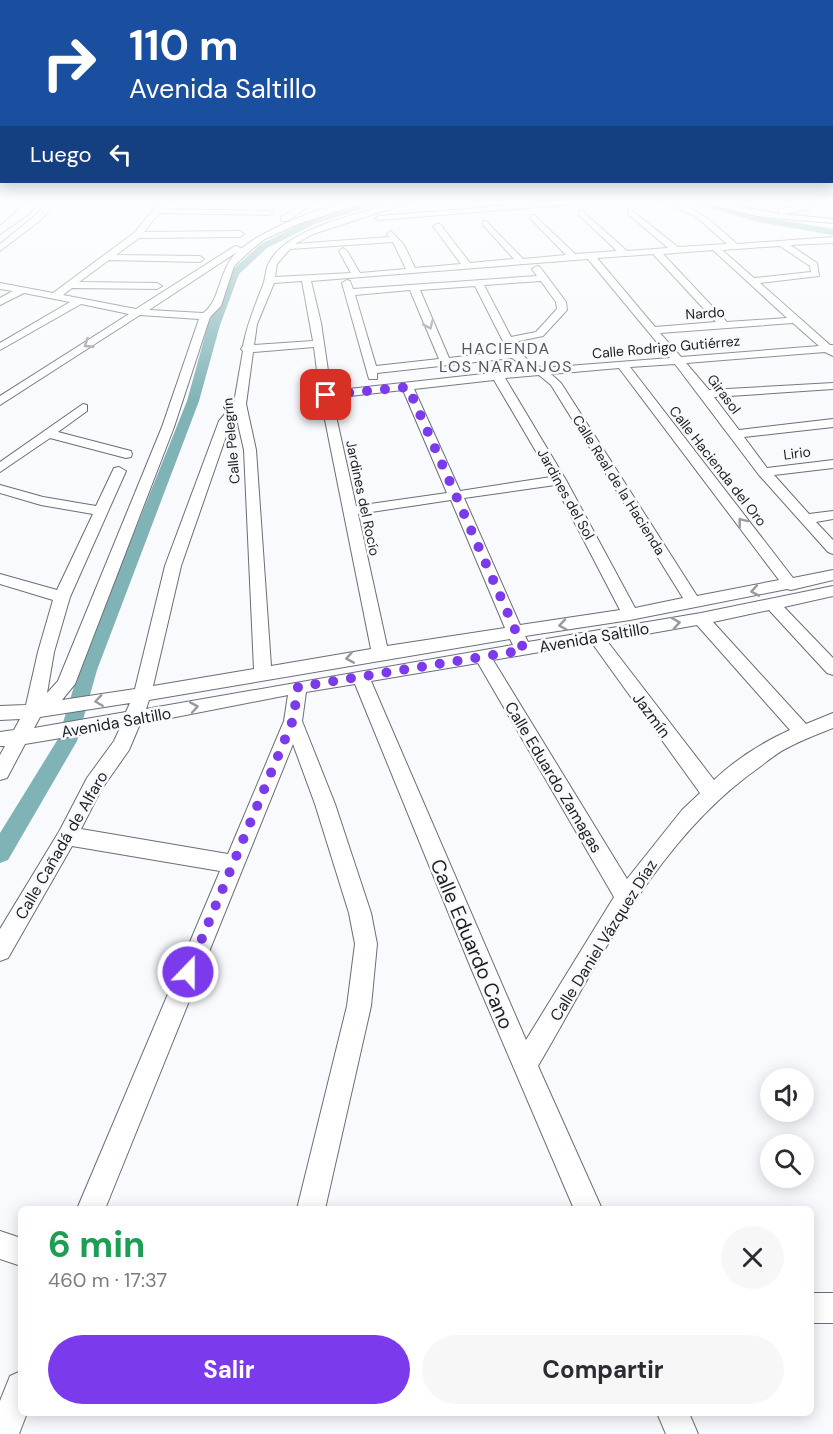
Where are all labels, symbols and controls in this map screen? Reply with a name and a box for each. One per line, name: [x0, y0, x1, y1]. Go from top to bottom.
text: 110 m: [129, 18, 239, 73]
icon: right: [30, 24, 108, 102]
text: Avenida Saltillo: [129, 71, 317, 106]
icon: left: [104, 138, 137, 171]
text: Luego: [30, 140, 92, 169]
street label: Nardo: [685, 303, 725, 323]
one-way arrow: [422, 319, 434, 330]
street label: Calle Rodrigo Gutiérrez: [591, 332, 741, 362]
one-way arrow: [84, 336, 94, 348]
district label: HACIENDA LOS NARANJOS: [439, 338, 573, 377]
pin: [300, 369, 351, 420]
street label: Girasol: [703, 371, 745, 417]
icon: arrive: [309, 378, 342, 411]
street label: Calle Pelegrín: [218, 397, 244, 485]
street label: Calle Hacienda del Oro: [665, 402, 771, 530]
street label: Calle Real de la Hacienda: [569, 412, 669, 558]
street label: Jardines del Rocío: [342, 439, 384, 557]
street label: Lirio: [782, 442, 812, 464]
street label: Jardines del Sol: [534, 445, 598, 543]
one-way arrow: [738, 517, 749, 528]
one-way arrow: [750, 584, 760, 597]
street label: Avenida Saltillo: [537, 617, 651, 657]
one-way arrow: [670, 617, 680, 630]
one-way arrow: [558, 618, 568, 630]
one-way arrow: [345, 651, 355, 664]
street label: Jazmín: [628, 689, 675, 742]
one-way arrow: [94, 694, 103, 706]
street label: Calle Eduardo Zamagas: [500, 698, 607, 857]
one-way arrow: [189, 701, 199, 714]
street label: Avenida Saltillo: [59, 702, 173, 742]
street label: Calle Cañadá de Alfaro: [10, 767, 113, 923]
street label: Calle Eduardo Cano: [424, 855, 520, 1033]
street label: Calle Daniel Vázquez Díaz: [545, 856, 662, 1025]
position arrow: [156, 940, 220, 1004]
map controls: [760, 1068, 814, 1188]
button: sound: [760, 1068, 814, 1122]
button: search: [760, 1134, 814, 1188]
text: 6 min: [48, 1221, 145, 1268]
button: close: [721, 1226, 784, 1289]
text: 460 m · 17:37: [48, 1267, 167, 1293]
button: Salir: [48, 1335, 410, 1404]
button: Compartir: [422, 1335, 784, 1404]

